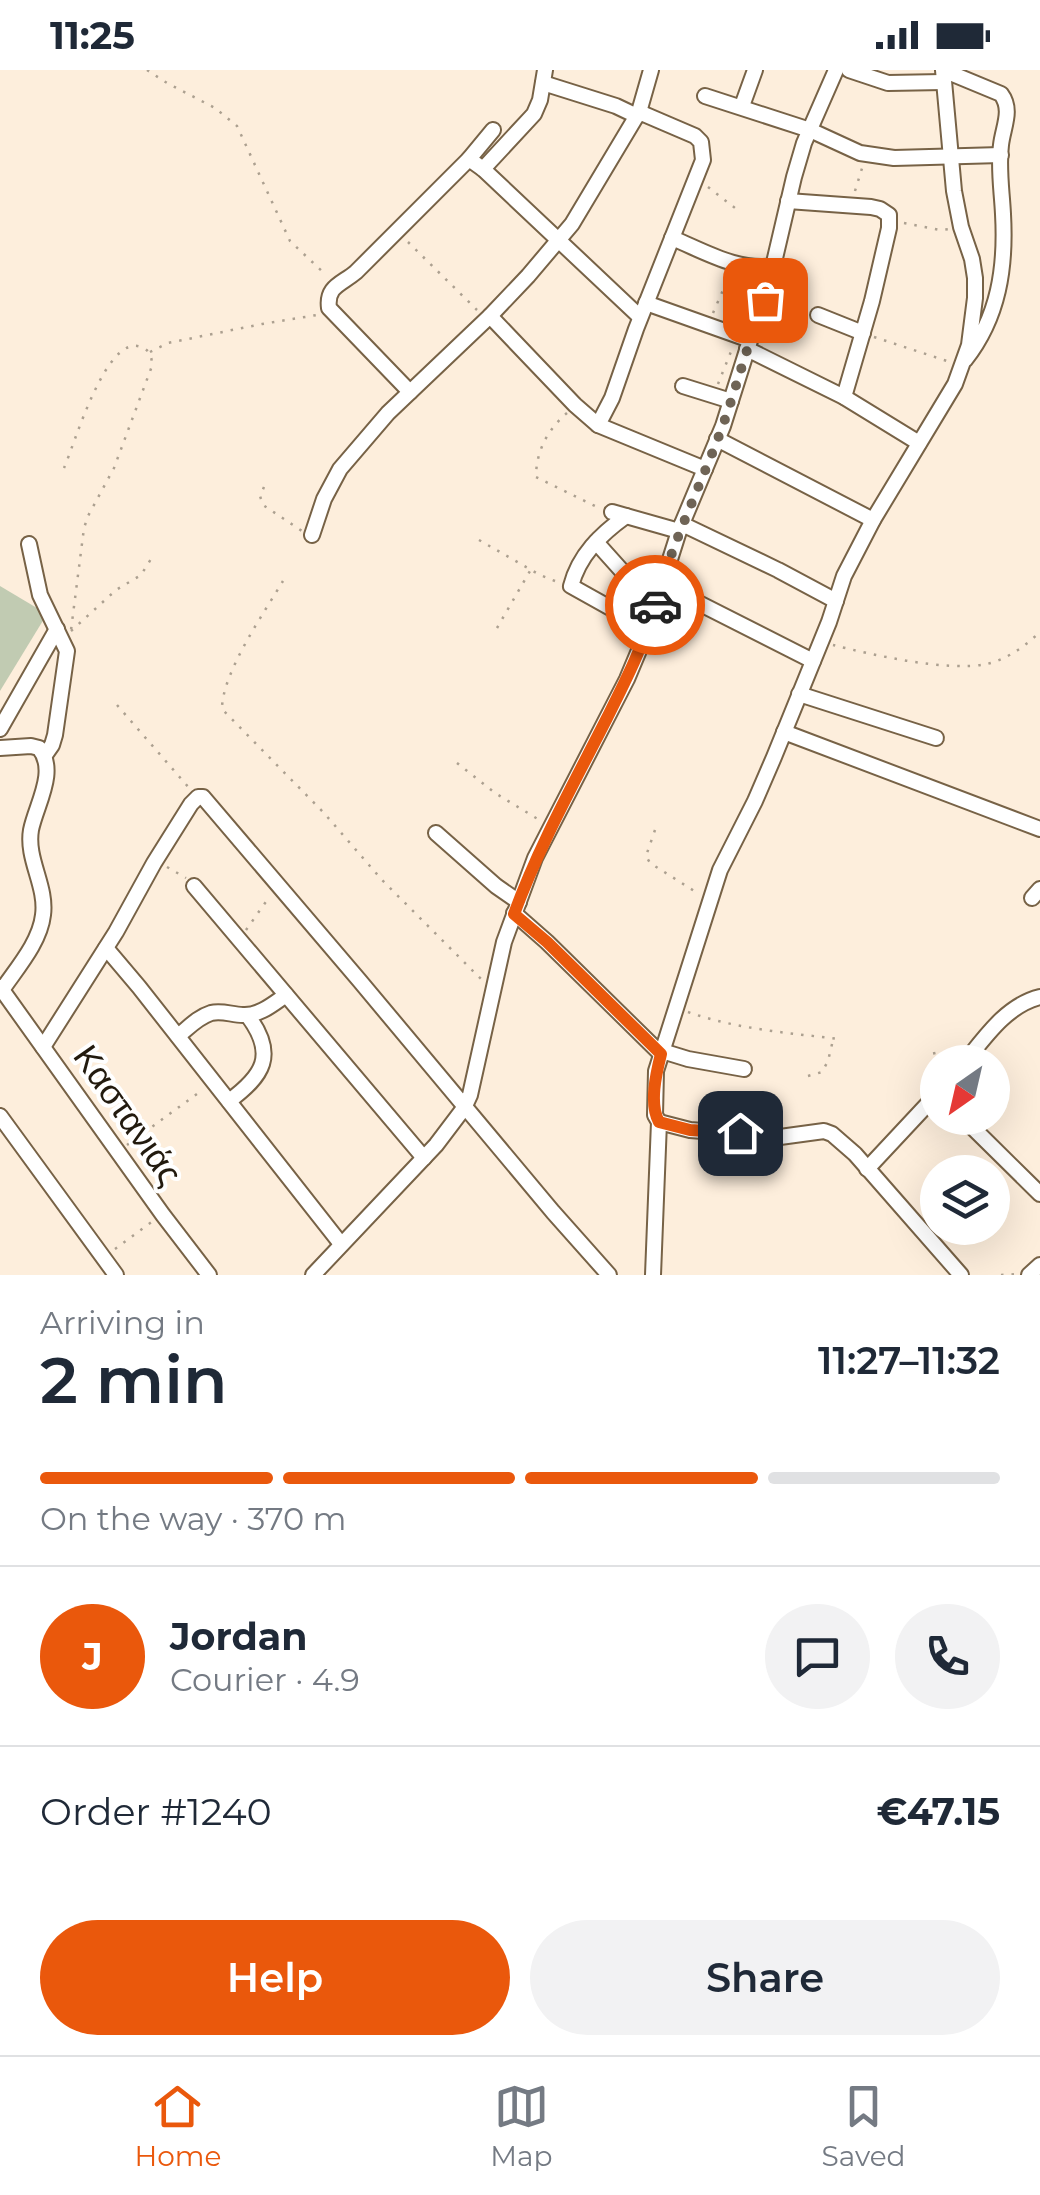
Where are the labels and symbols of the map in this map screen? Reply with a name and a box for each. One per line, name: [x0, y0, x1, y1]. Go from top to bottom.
pin: [723, 258, 808, 343]
courier: [605, 555, 705, 655]
street label: Καστανιάς: [65, 1037, 192, 1193]
north arrow: [920, 1045, 1010, 1135]
pin: [698, 1091, 783, 1176]

